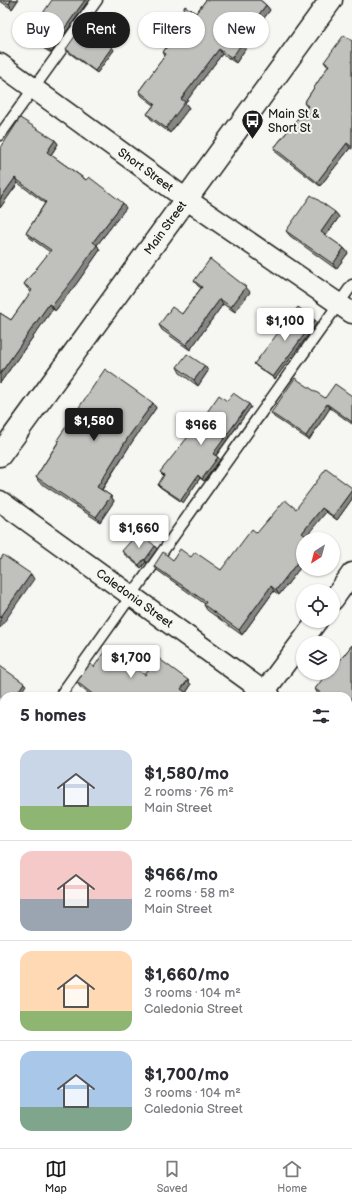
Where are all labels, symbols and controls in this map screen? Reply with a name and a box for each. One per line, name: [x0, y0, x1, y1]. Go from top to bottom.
chip: Buy: [12, 12, 64, 48]
chip: Rent: [72, 12, 130, 48]
chip: Filters: [138, 12, 205, 48]
chip: New: [213, 12, 269, 48]
place label: Main St & Short St: [268, 107, 320, 136]
bus stop icon: Main St & Short St: [239, 108, 265, 141]
street label: Short Street: [115, 145, 176, 195]
street label: Main Street: [141, 198, 190, 258]
pin: $1,100: [252, 308, 318, 342]
text: $1,100: [266, 313, 304, 329]
pin: $1,580: [61, 408, 127, 442]
pin: $966: [177, 412, 225, 446]
text: $1,580: [74, 413, 114, 429]
text: $966: [185, 417, 217, 433]
pin: $1,660: [106, 515, 172, 549]
text: $1,660: [119, 520, 159, 536]
north arrow: [296, 532, 340, 576]
map controls: [296, 532, 340, 680]
street label: Caledonia Street: [93, 566, 176, 632]
button: locate: [296, 584, 340, 628]
button: layers: [296, 636, 340, 680]
pin: $1,700: [98, 645, 164, 679]
text: $1,700: [111, 650, 151, 666]
icon: filters: [310, 705, 332, 727]
text: 5 homes: [20, 706, 86, 726]
text: $1,580/mo: [144, 764, 229, 784]
icon: home: [52, 766, 100, 814]
text: 2 rooms · 76 m²: [144, 784, 234, 800]
text: Main Street: [144, 800, 212, 816]
text: $966/mo: [144, 865, 218, 885]
icon: home: [52, 867, 100, 915]
text: 2 rooms · 58 m²: [144, 885, 235, 901]
text: Main Street: [144, 901, 212, 917]
text: $1,660/mo: [144, 965, 229, 985]
icon: home: [52, 967, 100, 1015]
text: 3 rooms · 104 m²: [144, 985, 241, 1001]
text: Caledonia Street: [144, 1001, 243, 1017]
text: $1,700/mo: [144, 1065, 229, 1085]
icon: home: [52, 1067, 100, 1115]
text: 3 rooms · 104 m²: [144, 1085, 241, 1101]
text: Caledonia Street: [144, 1101, 243, 1117]
tab: Map: [45, 1158, 67, 1195]
tab: Saved: [157, 1158, 188, 1195]
tab: Home: [277, 1158, 307, 1195]

